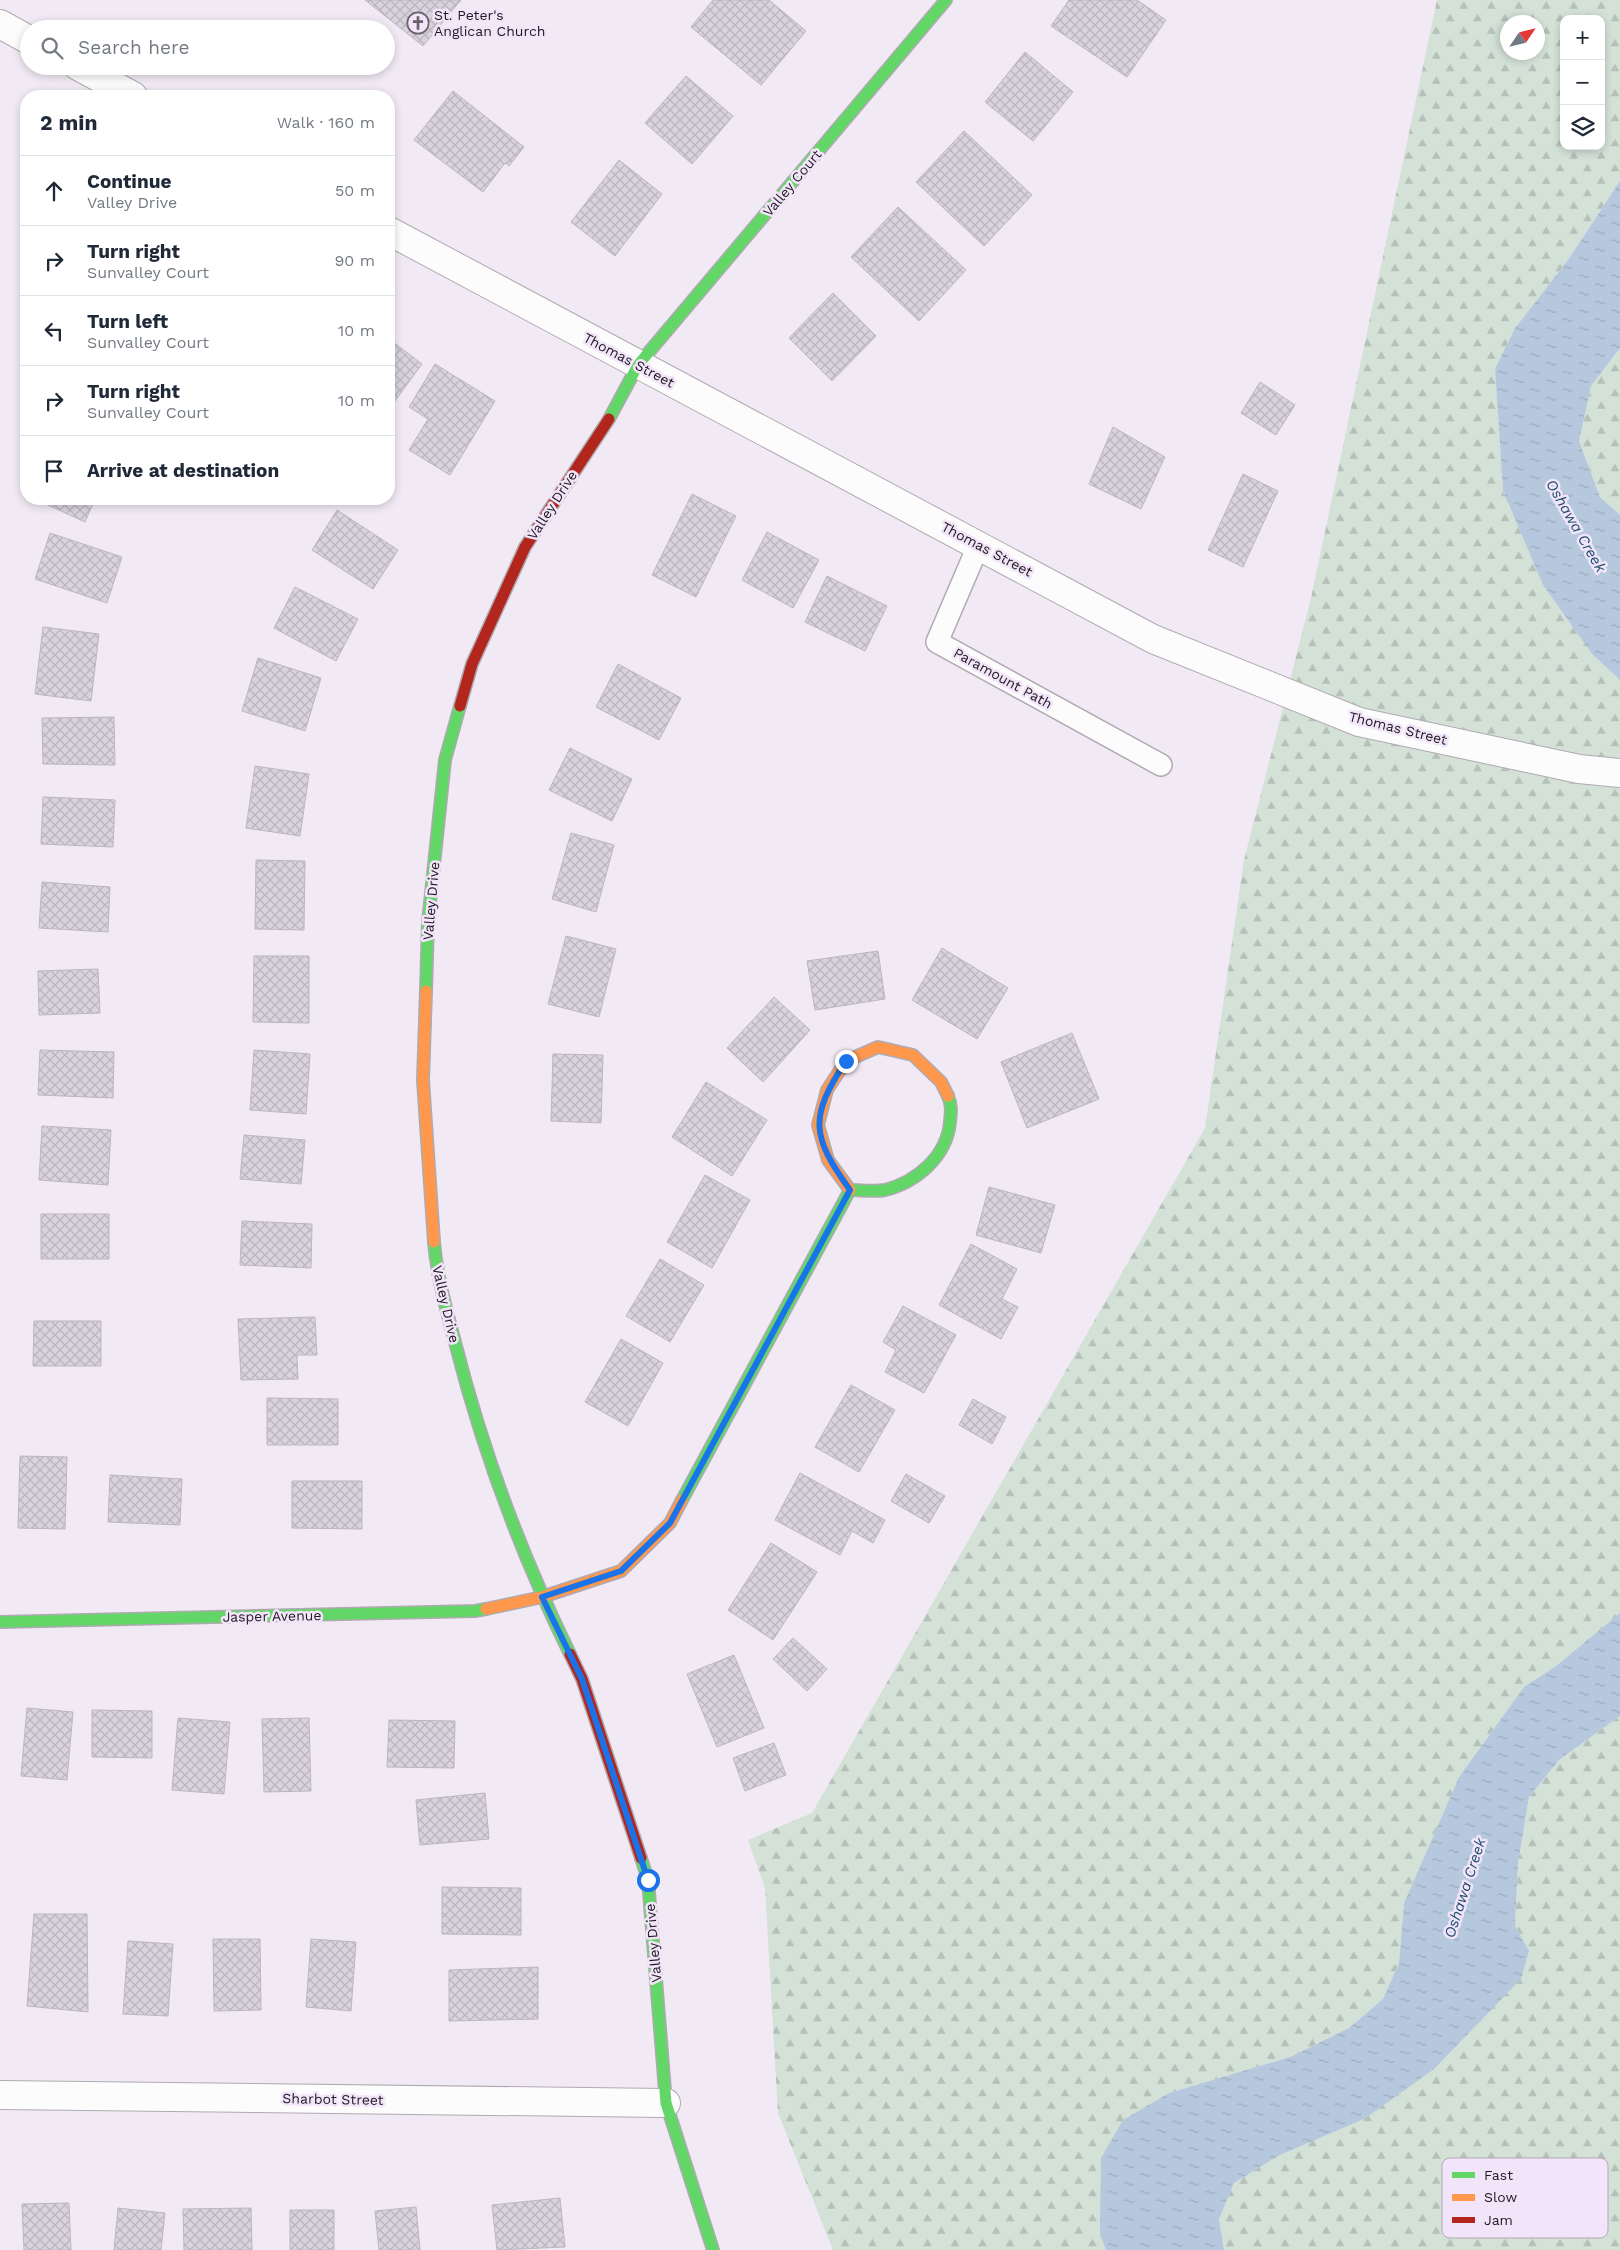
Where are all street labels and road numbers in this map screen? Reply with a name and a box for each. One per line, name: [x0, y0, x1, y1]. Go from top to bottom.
street label: Valley Court: [760, 146, 825, 220]
street label: Thomas Street: [581, 329, 677, 391]
street label: Valley Drive: [524, 468, 580, 542]
street label: Thomas Street: [939, 518, 1035, 580]
street label: Paramount Path: [951, 644, 1055, 712]
street label: Thomas Street: [1347, 708, 1449, 748]
street label: Valley Drive: [420, 861, 442, 941]
street label: Valley Drive: [429, 1264, 463, 1344]
street label: Jasper Avenue: [222, 1607, 322, 1625]
street label: Valley Drive: [642, 1903, 664, 1983]
street label: Sharbot Street: [282, 2090, 384, 2108]

